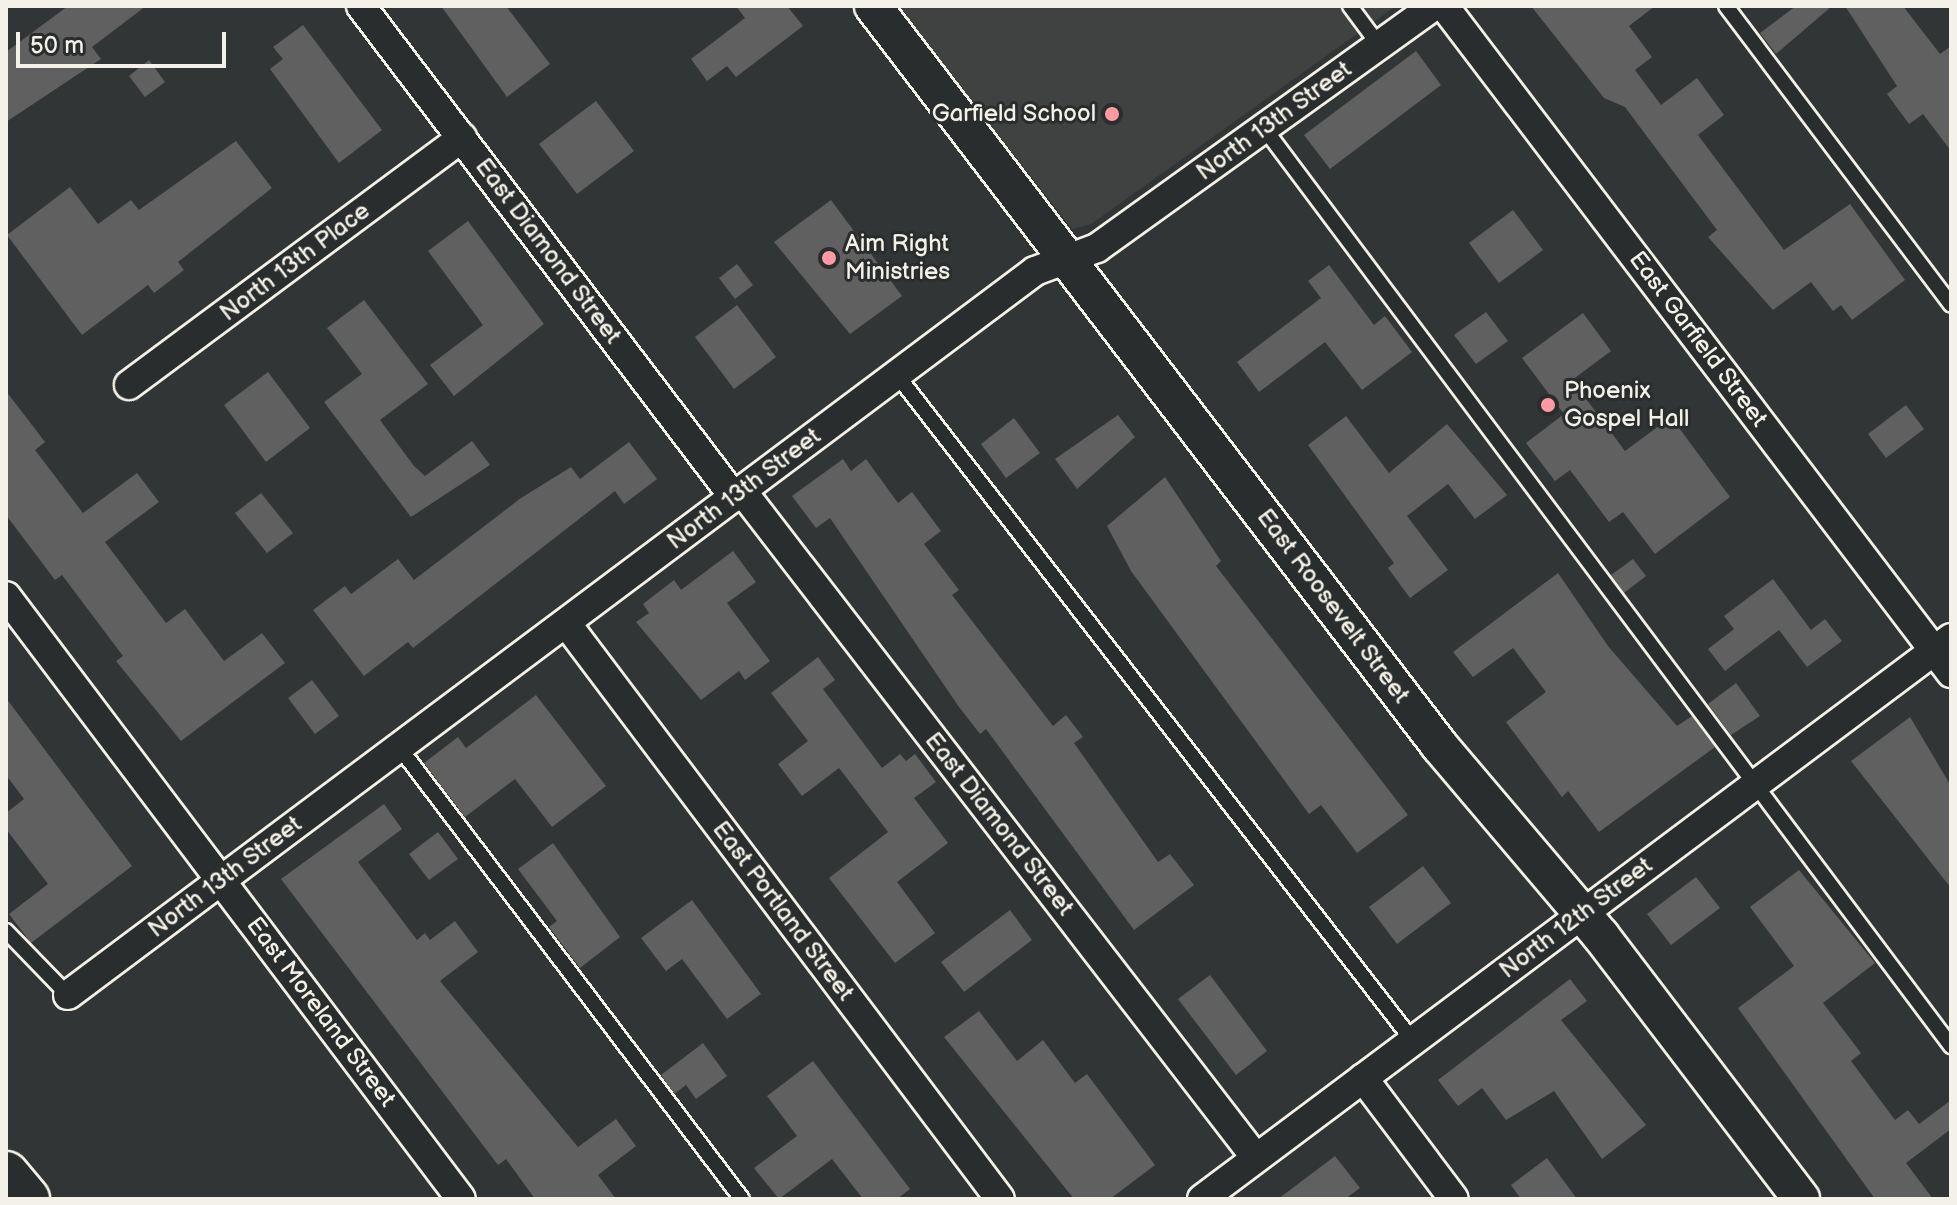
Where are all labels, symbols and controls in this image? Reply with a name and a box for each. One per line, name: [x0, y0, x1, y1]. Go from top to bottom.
scale bar: [20, 16, 230, 66]
text: 50 m: [30, 31, 84, 60]
street label: North 13th Street: [1191, 55, 1357, 187]
place label: Garfield School: [931, 100, 1096, 128]
marker: Garfield School: [1103, 105, 1121, 123]
street label: East Diamond Street: [469, 152, 627, 350]
street label: North 13th Place: [215, 196, 375, 328]
place label: Aim Right Ministries: [845, 230, 950, 286]
street label: East Garfield Street: [1623, 245, 1773, 433]
marker: Aim Right Ministries: [820, 249, 838, 267]
place label: Phoenix Gospel Hall: [1564, 377, 1689, 433]
marker: Phoenix Gospel Hall: [1539, 396, 1557, 414]
street label: North 13th Street: [662, 422, 826, 556]
street label: East Roosevelt Street: [1250, 503, 1416, 709]
street label: East Diamond Street: [918, 726, 1080, 922]
street label: North 13th Street: [143, 810, 307, 944]
street label: East Portland Street: [706, 815, 860, 1007]
street label: North 12th Street: [1494, 851, 1658, 985]
street label: East Moreland Street: [240, 911, 402, 1113]

